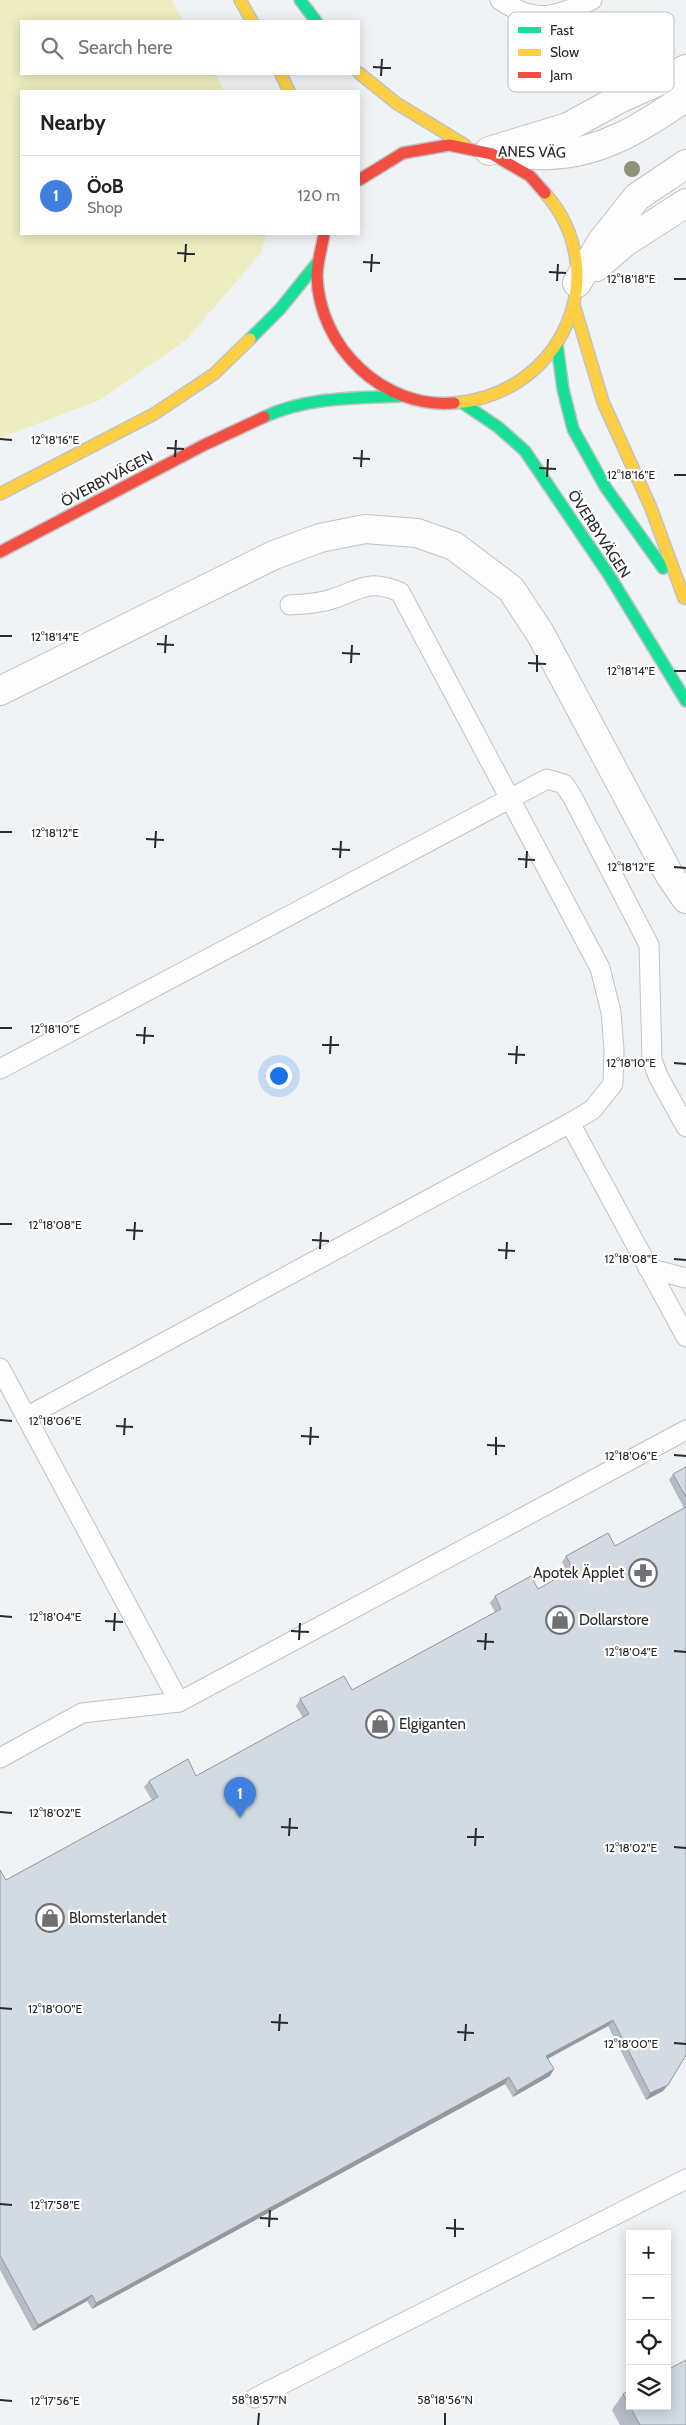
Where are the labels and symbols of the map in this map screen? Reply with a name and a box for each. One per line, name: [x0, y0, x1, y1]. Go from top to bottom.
legend: [508, 12, 674, 92]
text: Fast: [550, 21, 574, 39]
text: Slow: [550, 43, 579, 61]
text: Jam: [549, 66, 572, 84]
street label: ANES VÄG: [498, 142, 566, 162]
text: 12°18'18"E: [607, 271, 656, 286]
text: 12°18'16"E: [31, 432, 79, 447]
street label: ÖVERBYVÄGEN: [58, 447, 156, 511]
text: 12°18'16"E: [607, 467, 655, 482]
street label: ÖVERBYVÄGEN: [564, 487, 634, 581]
text: 12°18'14"E: [31, 629, 79, 644]
text: 12°18'14"E: [607, 663, 655, 678]
text: 12°18'12"E: [31, 825, 79, 840]
text: 12°18'12"E: [607, 859, 655, 874]
text: 12°18'10"E: [30, 1021, 80, 1036]
text: 12°18'10"E: [606, 1055, 656, 1070]
your location: [266, 1063, 292, 1089]
text: 12°18'08"E: [28, 1217, 82, 1232]
text: 12°18'08"E: [604, 1251, 658, 1266]
text: 12°18'06"E: [29, 1413, 82, 1428]
text: 12°18'06"E: [605, 1448, 658, 1463]
pharmacy icon: Apotek Äpplet: [628, 1558, 658, 1588]
place label: Apotek Äpplet: [533, 1564, 624, 1582]
shop icon: Dollarstore: [545, 1605, 575, 1635]
text: 12°18'04"E: [29, 1609, 82, 1624]
place label: Dollarstore: [579, 1611, 649, 1629]
text: 12°18'04"E: [605, 1644, 658, 1659]
shop icon: Elgiganten: [365, 1709, 395, 1739]
place label: Elgiganten: [399, 1715, 466, 1733]
pin: 1: [224, 1777, 256, 1818]
text: 12°18'02"E: [29, 1805, 81, 1820]
text: 12°18'02"E: [605, 1840, 657, 1855]
shop icon: Blomsterlandet: [35, 1903, 65, 1933]
place label: Blomsterlandet: [69, 1909, 167, 1927]
text: 12°18'00"E: [28, 2001, 82, 2016]
text: 12°18'00"E: [604, 2036, 658, 2051]
text: 12°17'58"E: [30, 2197, 80, 2212]
text: 58°18'57"N: [231, 2392, 287, 2407]
text: 58°18'56"N: [417, 2392, 473, 2407]
text: 12°17'56"E: [30, 2393, 80, 2408]

